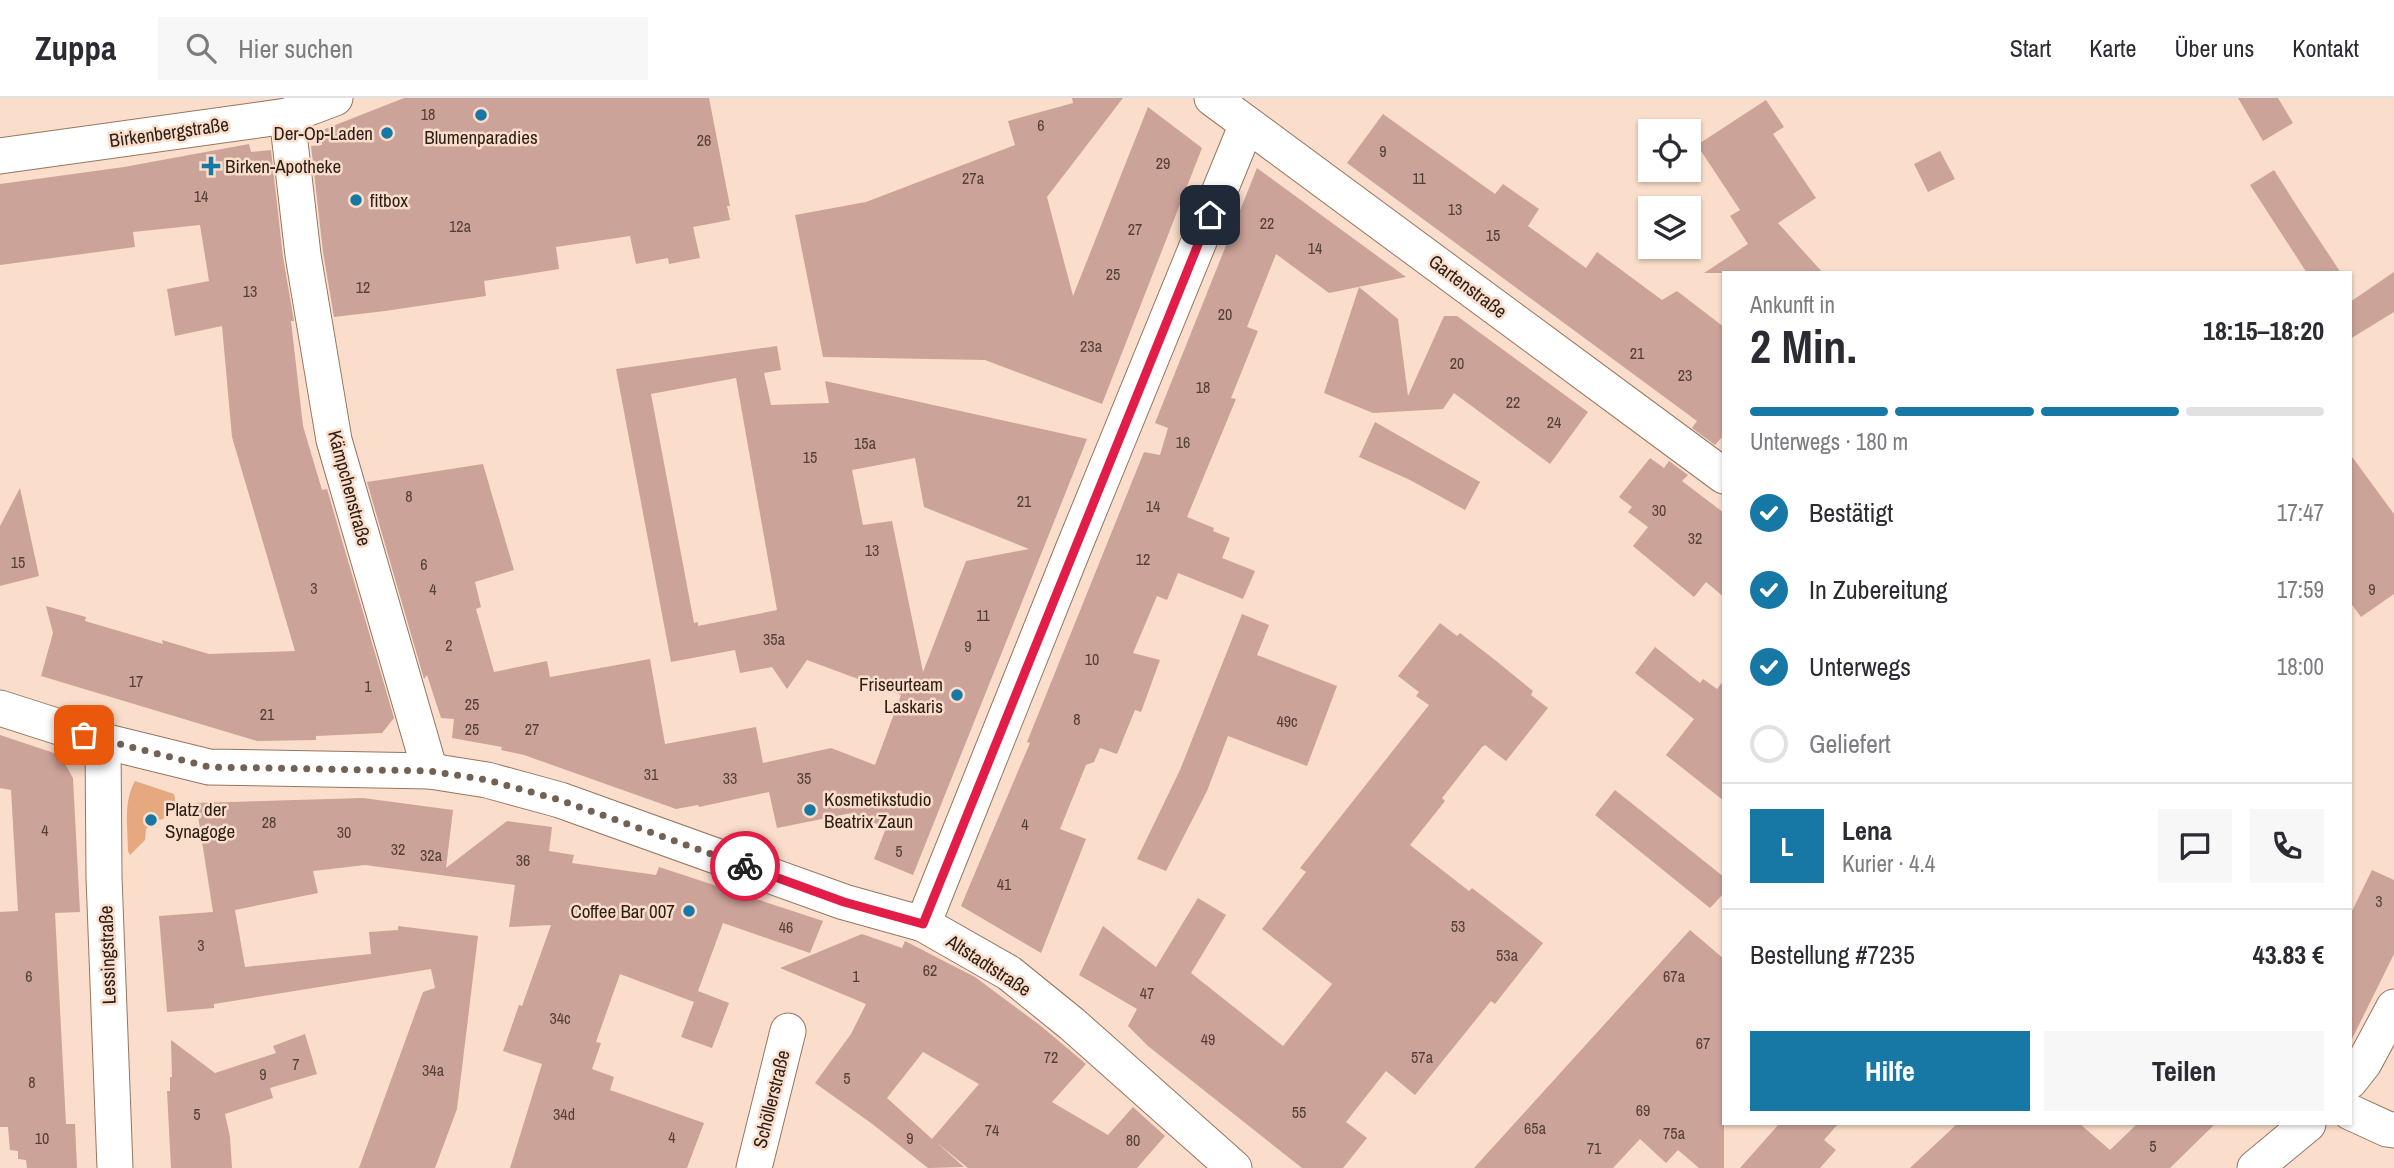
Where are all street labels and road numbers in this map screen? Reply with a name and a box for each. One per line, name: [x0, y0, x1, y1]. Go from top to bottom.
street label: Birkenbergstraße: [108, 111, 230, 153]
street label: Gartenstraße: [1424, 248, 1512, 324]
street label: Kämpchenstraße: [322, 427, 378, 549]
street label: Lessingstraße: [92, 905, 122, 1005]
street label: Altstadtstraße: [941, 927, 1036, 1002]
street label: Schöllerstraße: [746, 1047, 796, 1151]

